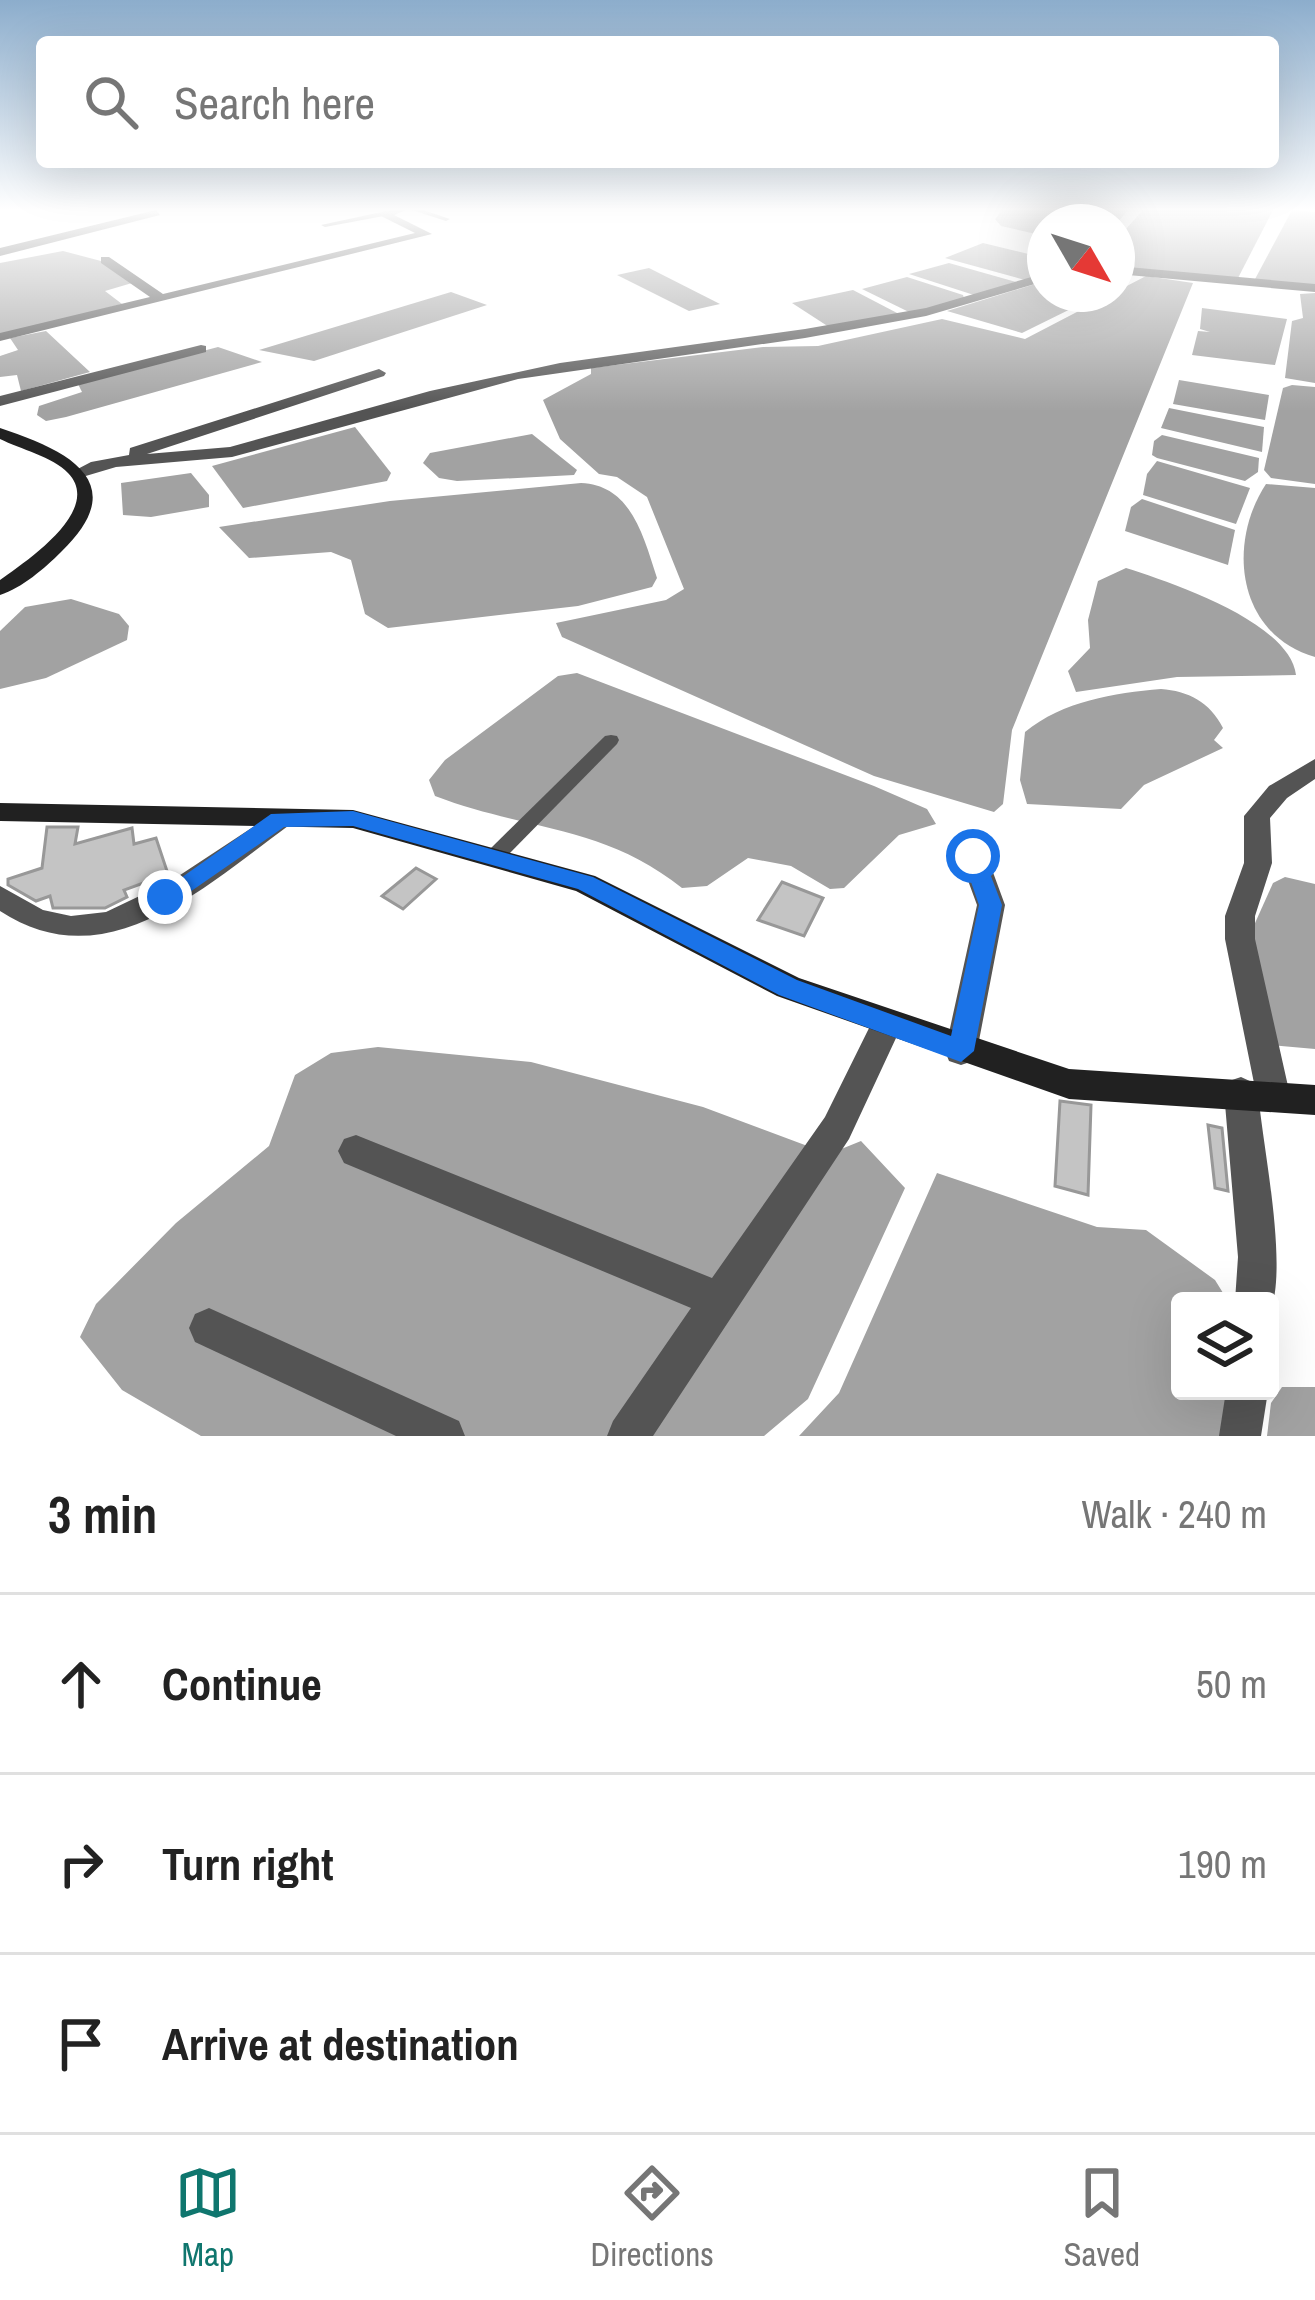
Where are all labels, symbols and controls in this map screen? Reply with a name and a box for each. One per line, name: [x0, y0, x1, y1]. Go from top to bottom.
search box: [36, 36, 1279, 168]
icon: search: [78, 69, 144, 135]
text: Search here: [174, 72, 375, 133]
north arrow: [1027, 204, 1135, 312]
route start: [946, 829, 1000, 883]
route end: [138, 870, 192, 924]
map controls: [1171, 1292, 1279, 1400]
button: layers: [1171, 1292, 1279, 1400]
text: 3 min: [48, 1480, 157, 1549]
text: Walk · 240 m: [1082, 1488, 1267, 1540]
icon: ahead: [48, 1651, 114, 1717]
text: Continue: [162, 1653, 322, 1714]
text: 50 m: [1196, 1658, 1267, 1710]
icon: right: [48, 1831, 114, 1897]
text: Turn right: [162, 1833, 334, 1894]
text: 190 m: [1178, 1838, 1267, 1890]
icon: arrive: [48, 2011, 114, 2077]
text: Arrive at destination: [162, 2013, 519, 2074]
tab: Map: [175, 2160, 241, 2276]
tab: Directions: [590, 2160, 714, 2276]
tab: Saved: [1063, 2160, 1140, 2276]

